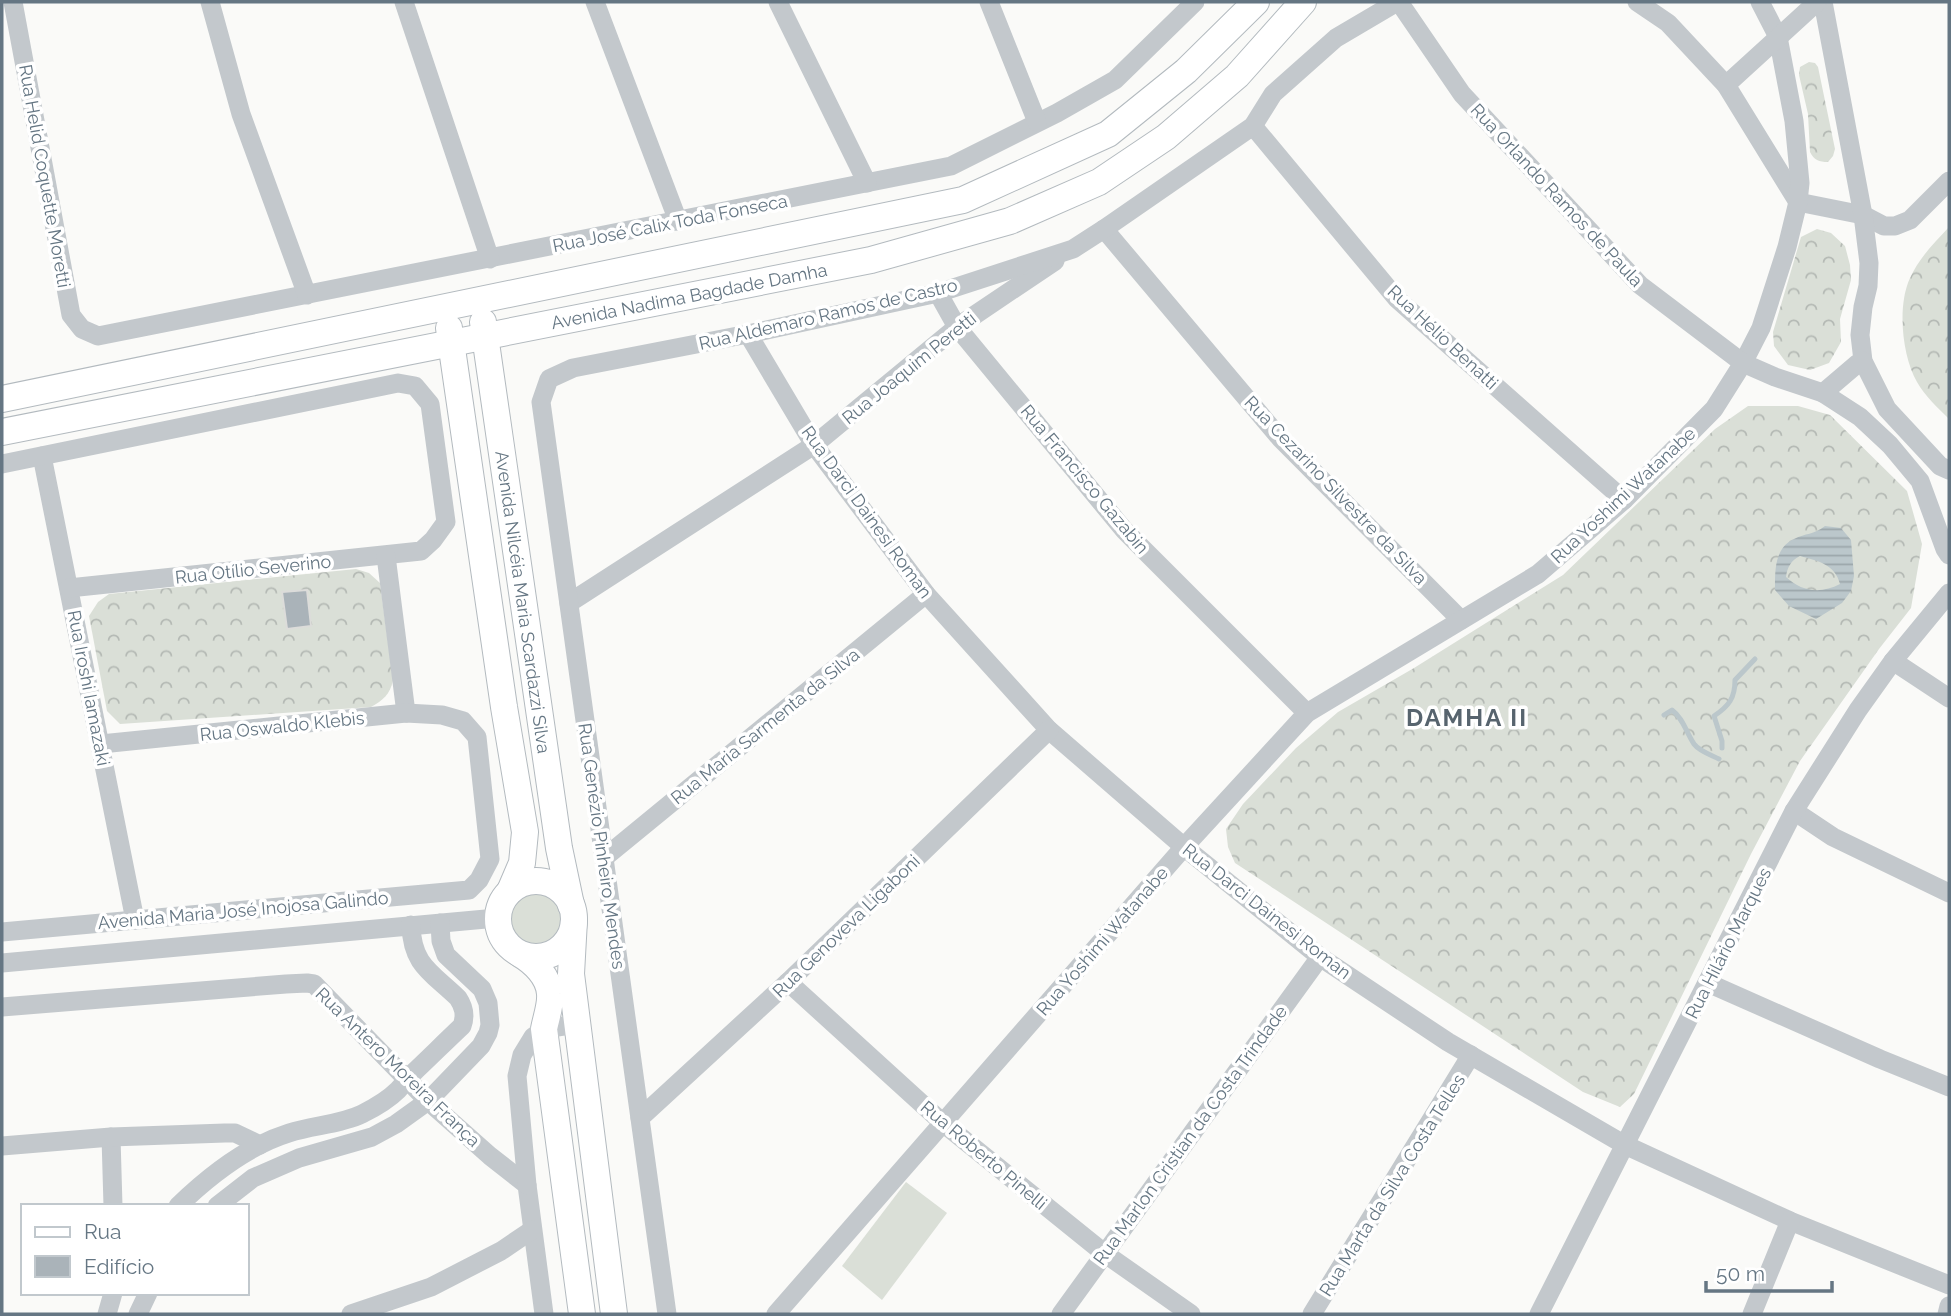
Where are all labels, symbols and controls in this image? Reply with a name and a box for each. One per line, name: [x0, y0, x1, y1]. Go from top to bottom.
street label: Rua Helid Coquette Moretti: [15, 63, 75, 289]
street label: Rua Orlando Ramos de Paula: [1467, 99, 1647, 291]
street label: Rua José Calix Toda Fonseca: [551, 190, 789, 256]
street label: Avenida Nadima Bagdade Damha: [549, 259, 829, 333]
street label: Rua Aldemaro Ramos de Castro: [697, 274, 960, 354]
street label: Rua Hélio Benatti: [1383, 280, 1503, 394]
street label: Rua Joaquim Peretti: [838, 308, 980, 428]
street label: Rua Cezarino Silvestre da Silva: [1240, 392, 1432, 588]
street label: Rua Francisco Gazabin: [1017, 400, 1153, 558]
street label: Rua Darci Dainesi Roman: [797, 422, 937, 602]
street label: Rua Yoshimi Watanabe: [1546, 422, 1700, 567]
street label: Avenida Nilcéia Maria Scardazzi Silva: [491, 449, 555, 755]
street label: Rua Otílio Severino: [174, 550, 332, 588]
street label: Rua Iroshi Iamazaki: [64, 608, 114, 768]
street label: Rua Maria Sarmenta da Silva: [667, 644, 863, 808]
district label: DAMHA II: [1406, 703, 1528, 732]
street label: Rua Oswaldo Klebis: [199, 707, 365, 745]
street label: Rua Genézio Pinheiro Mendes: [574, 722, 630, 971]
street label: Rua Darci Dainesi Roman: [1179, 839, 1355, 983]
street label: Rua Genoveva Ligaboni: [768, 850, 924, 1002]
street label: Rua Yoshimi Watanabe: [1032, 862, 1172, 1020]
street label: Rua Hilário Marques: [1681, 864, 1775, 1022]
street label: Avenida Maria José Inojosa Galindo: [97, 887, 389, 933]
street label: Rua Antero Moreira França: [311, 983, 485, 1151]
street label: Rua Marlon Cristian da Costa Trindade: [1089, 1001, 1291, 1269]
street label: Rua Marta da Silva Costa Telles: [1315, 1070, 1469, 1300]
street label: Rua Roberto Pinelli: [917, 1096, 1051, 1214]
legend: [21, 1204, 248, 1295]
text: Rua: [84, 1219, 121, 1244]
scale bar: [1706, 1250, 1832, 1294]
text: Edifício: [84, 1254, 154, 1279]
text: 50 m: [1716, 1261, 1765, 1286]

